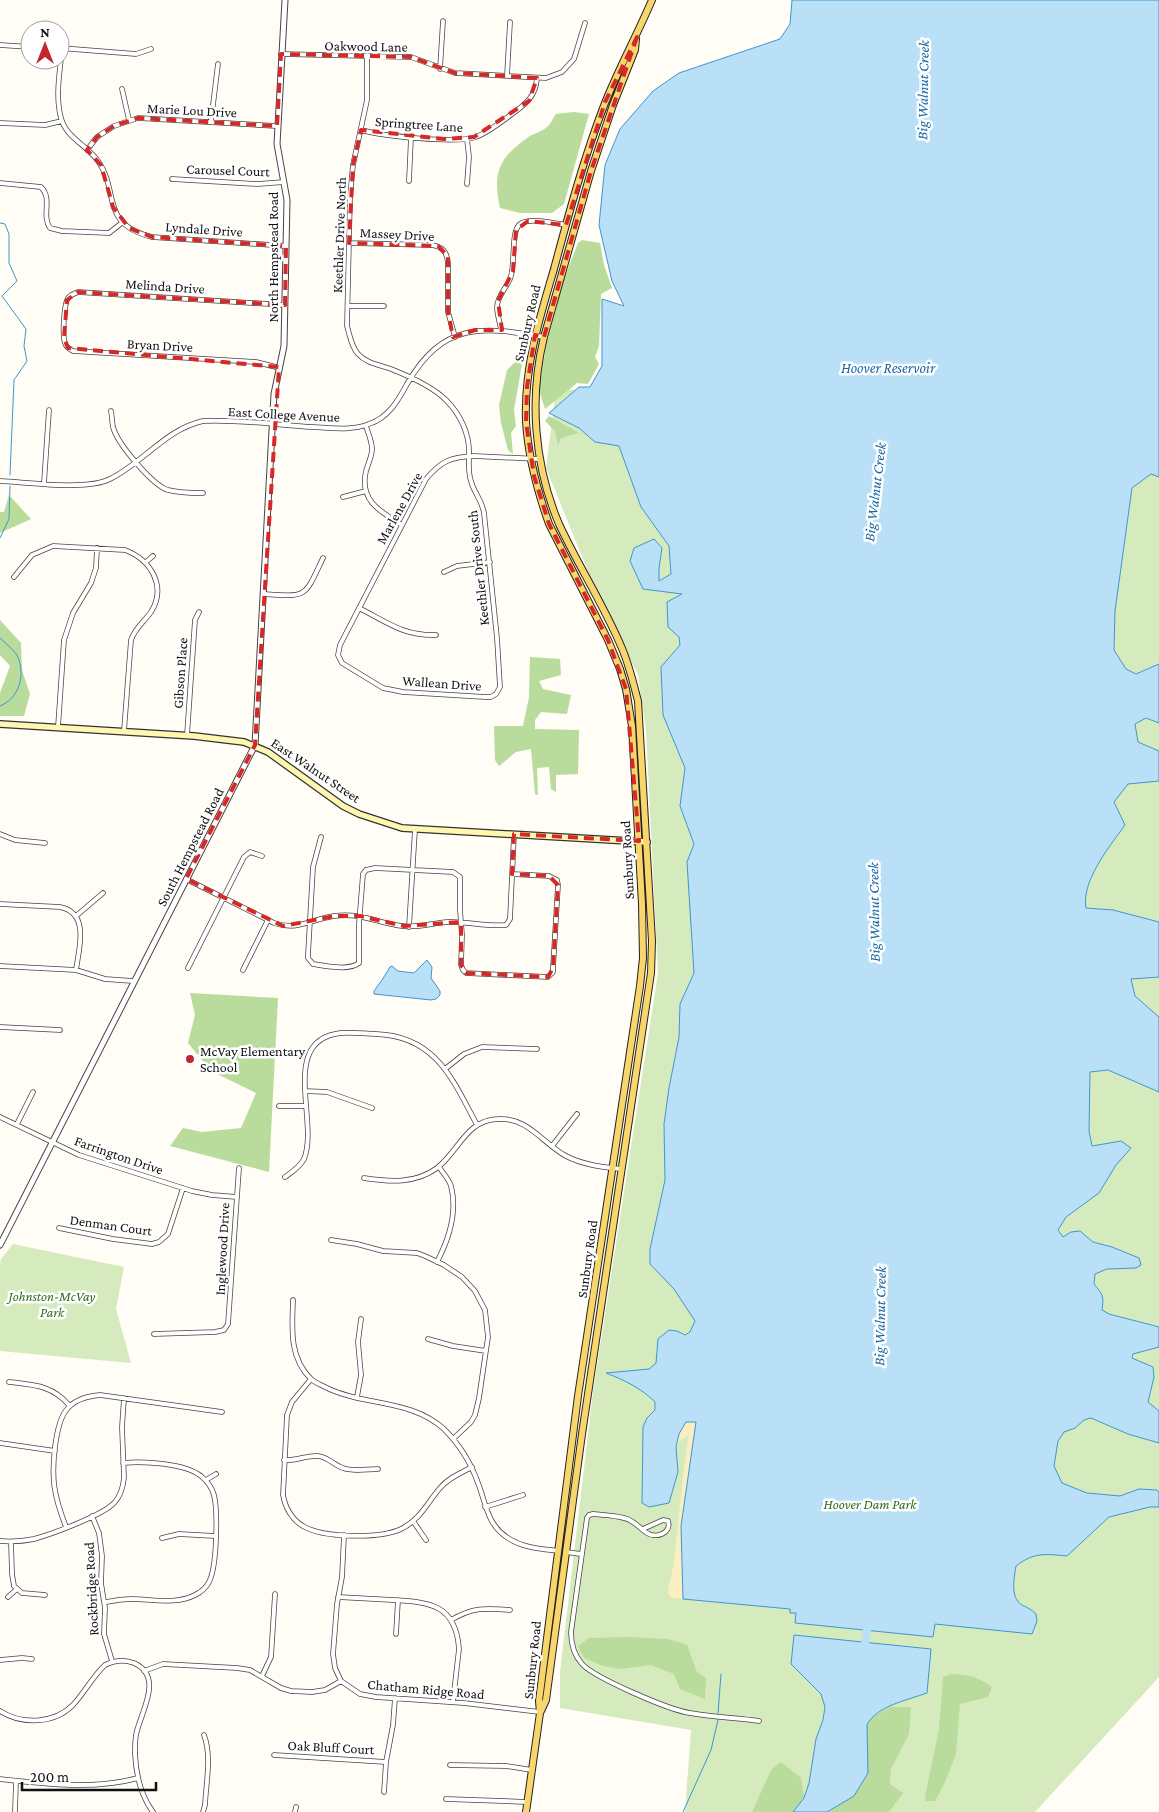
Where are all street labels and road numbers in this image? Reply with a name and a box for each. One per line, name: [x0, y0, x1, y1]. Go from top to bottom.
street label: Oakwood Lane: [324, 37, 408, 55]
street label: Marie Lou Drive: [147, 100, 237, 120]
street label: Springtree Lane: [374, 113, 464, 135]
street label: Carousel Court: [186, 161, 271, 179]
street label: Keethler Drive North: [329, 176, 349, 293]
street label: North Hempstead Road: [265, 191, 281, 322]
street label: Lyndale Drive: [165, 218, 243, 240]
street label: Massey Drive: [359, 224, 435, 244]
street label: Melinda Drive: [125, 275, 205, 297]
street label: Sunbury Road: [510, 282, 544, 363]
street label: Bryan Drive: [127, 335, 193, 355]
street label: East College Avenue: [228, 403, 340, 425]
street label: Marlene Drive: [373, 469, 425, 547]
street label: Keethler Drive South: [464, 509, 492, 626]
street label: Gibson Place: [170, 637, 190, 709]
street label: Wallean Drive: [402, 672, 482, 694]
street label: East Walnut Street: [268, 734, 364, 806]
street label: South Hempstead Road: [153, 785, 227, 909]
street label: Sunbury Road: [617, 820, 637, 900]
street label: Farrington Drive: [72, 1132, 166, 1178]
street label: Inglewood Drive: [212, 1202, 232, 1296]
street label: Denman Court: [69, 1211, 154, 1239]
street label: Sunbury Road: [574, 1218, 600, 1299]
street label: Rockbridge Road: [81, 1541, 101, 1636]
street label: Sunbury Road: [520, 1619, 544, 1700]
street label: Chatham Ridge Road: [367, 1676, 486, 1702]
street label: Oak Bluff Court: [287, 1737, 375, 1757]

